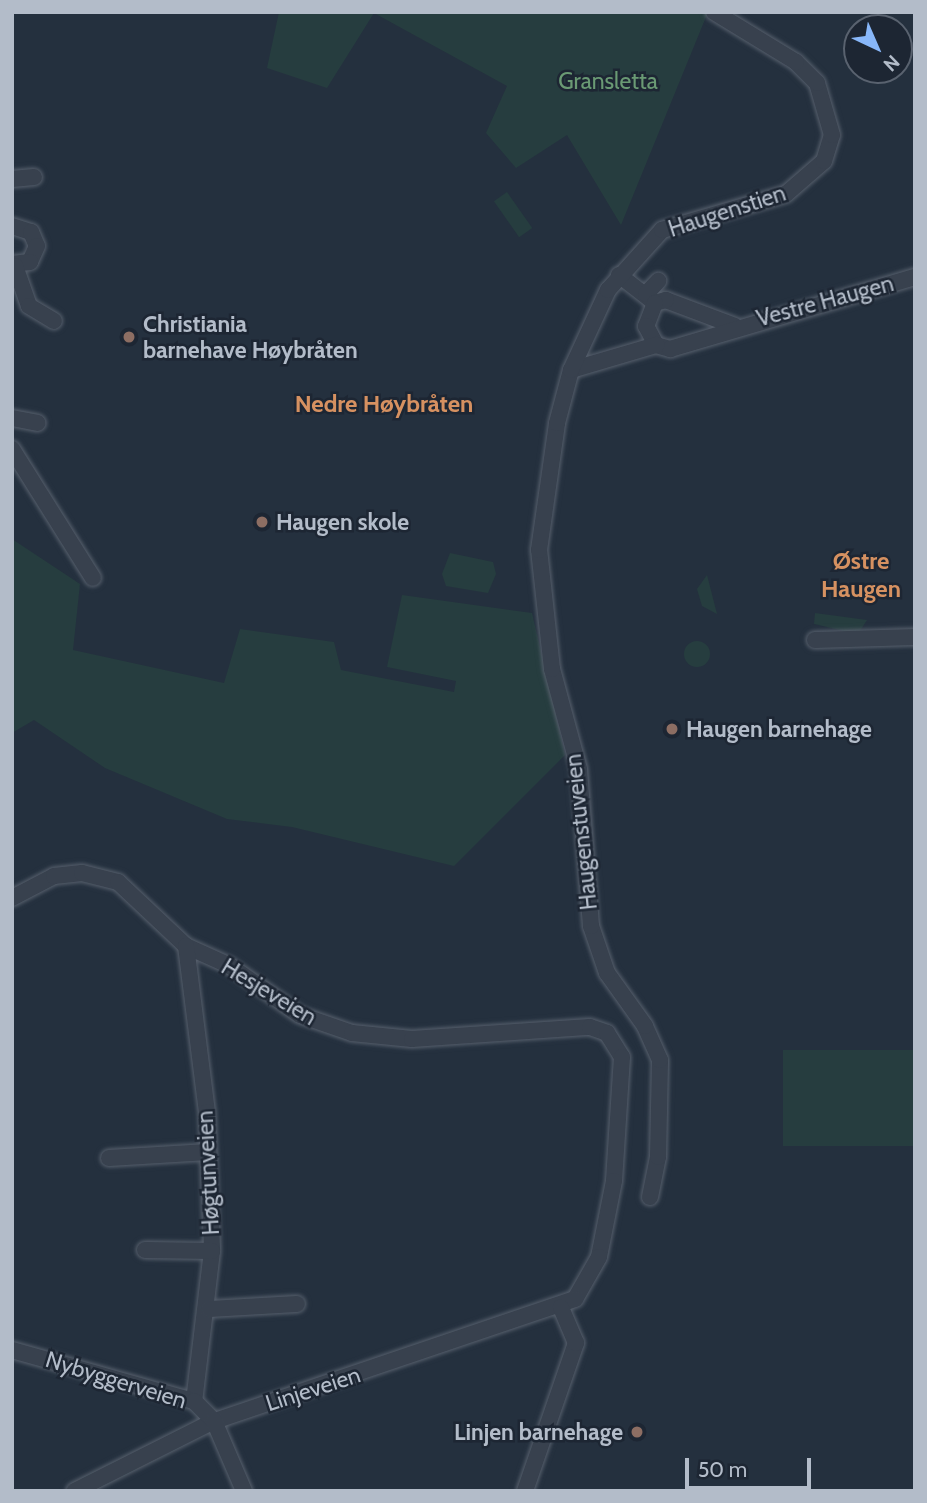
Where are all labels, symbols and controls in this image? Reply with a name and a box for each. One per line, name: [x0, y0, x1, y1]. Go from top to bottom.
north arrow: [843, 14, 913, 84]
text: N: [879, 50, 904, 76]
park label: Gransletta: [558, 67, 658, 95]
street label: Haugenstien: [665, 179, 789, 243]
street label: Vestre Haugen: [753, 269, 897, 333]
place label: Christiania barnehave Høybråten: [143, 310, 358, 364]
marker: Christiania barnehave Høybråten: [121, 329, 137, 345]
district label: Nedre Høybråten: [295, 390, 473, 418]
place label: Haugen skole: [276, 508, 409, 536]
marker: Haugen skole: [254, 514, 270, 530]
district label: Østre Haugen: [821, 547, 901, 603]
place label: Haugen barnehage: [686, 715, 872, 743]
marker: Haugen barnehage: [664, 721, 680, 737]
street label: Haugenstuveien: [559, 753, 603, 911]
street label: Hesjeveien: [216, 953, 322, 1031]
street label: Høgtunveien: [191, 1110, 225, 1236]
street label: Nybyggerveien: [42, 1345, 190, 1415]
street label: Linjeveien: [262, 1361, 364, 1417]
place label: Linjen barnehage: [454, 1418, 623, 1446]
marker: Linjen barnehage: [629, 1424, 645, 1440]
scale bar: [689, 1444, 815, 1488]
text: 50 m: [698, 1457, 747, 1482]

